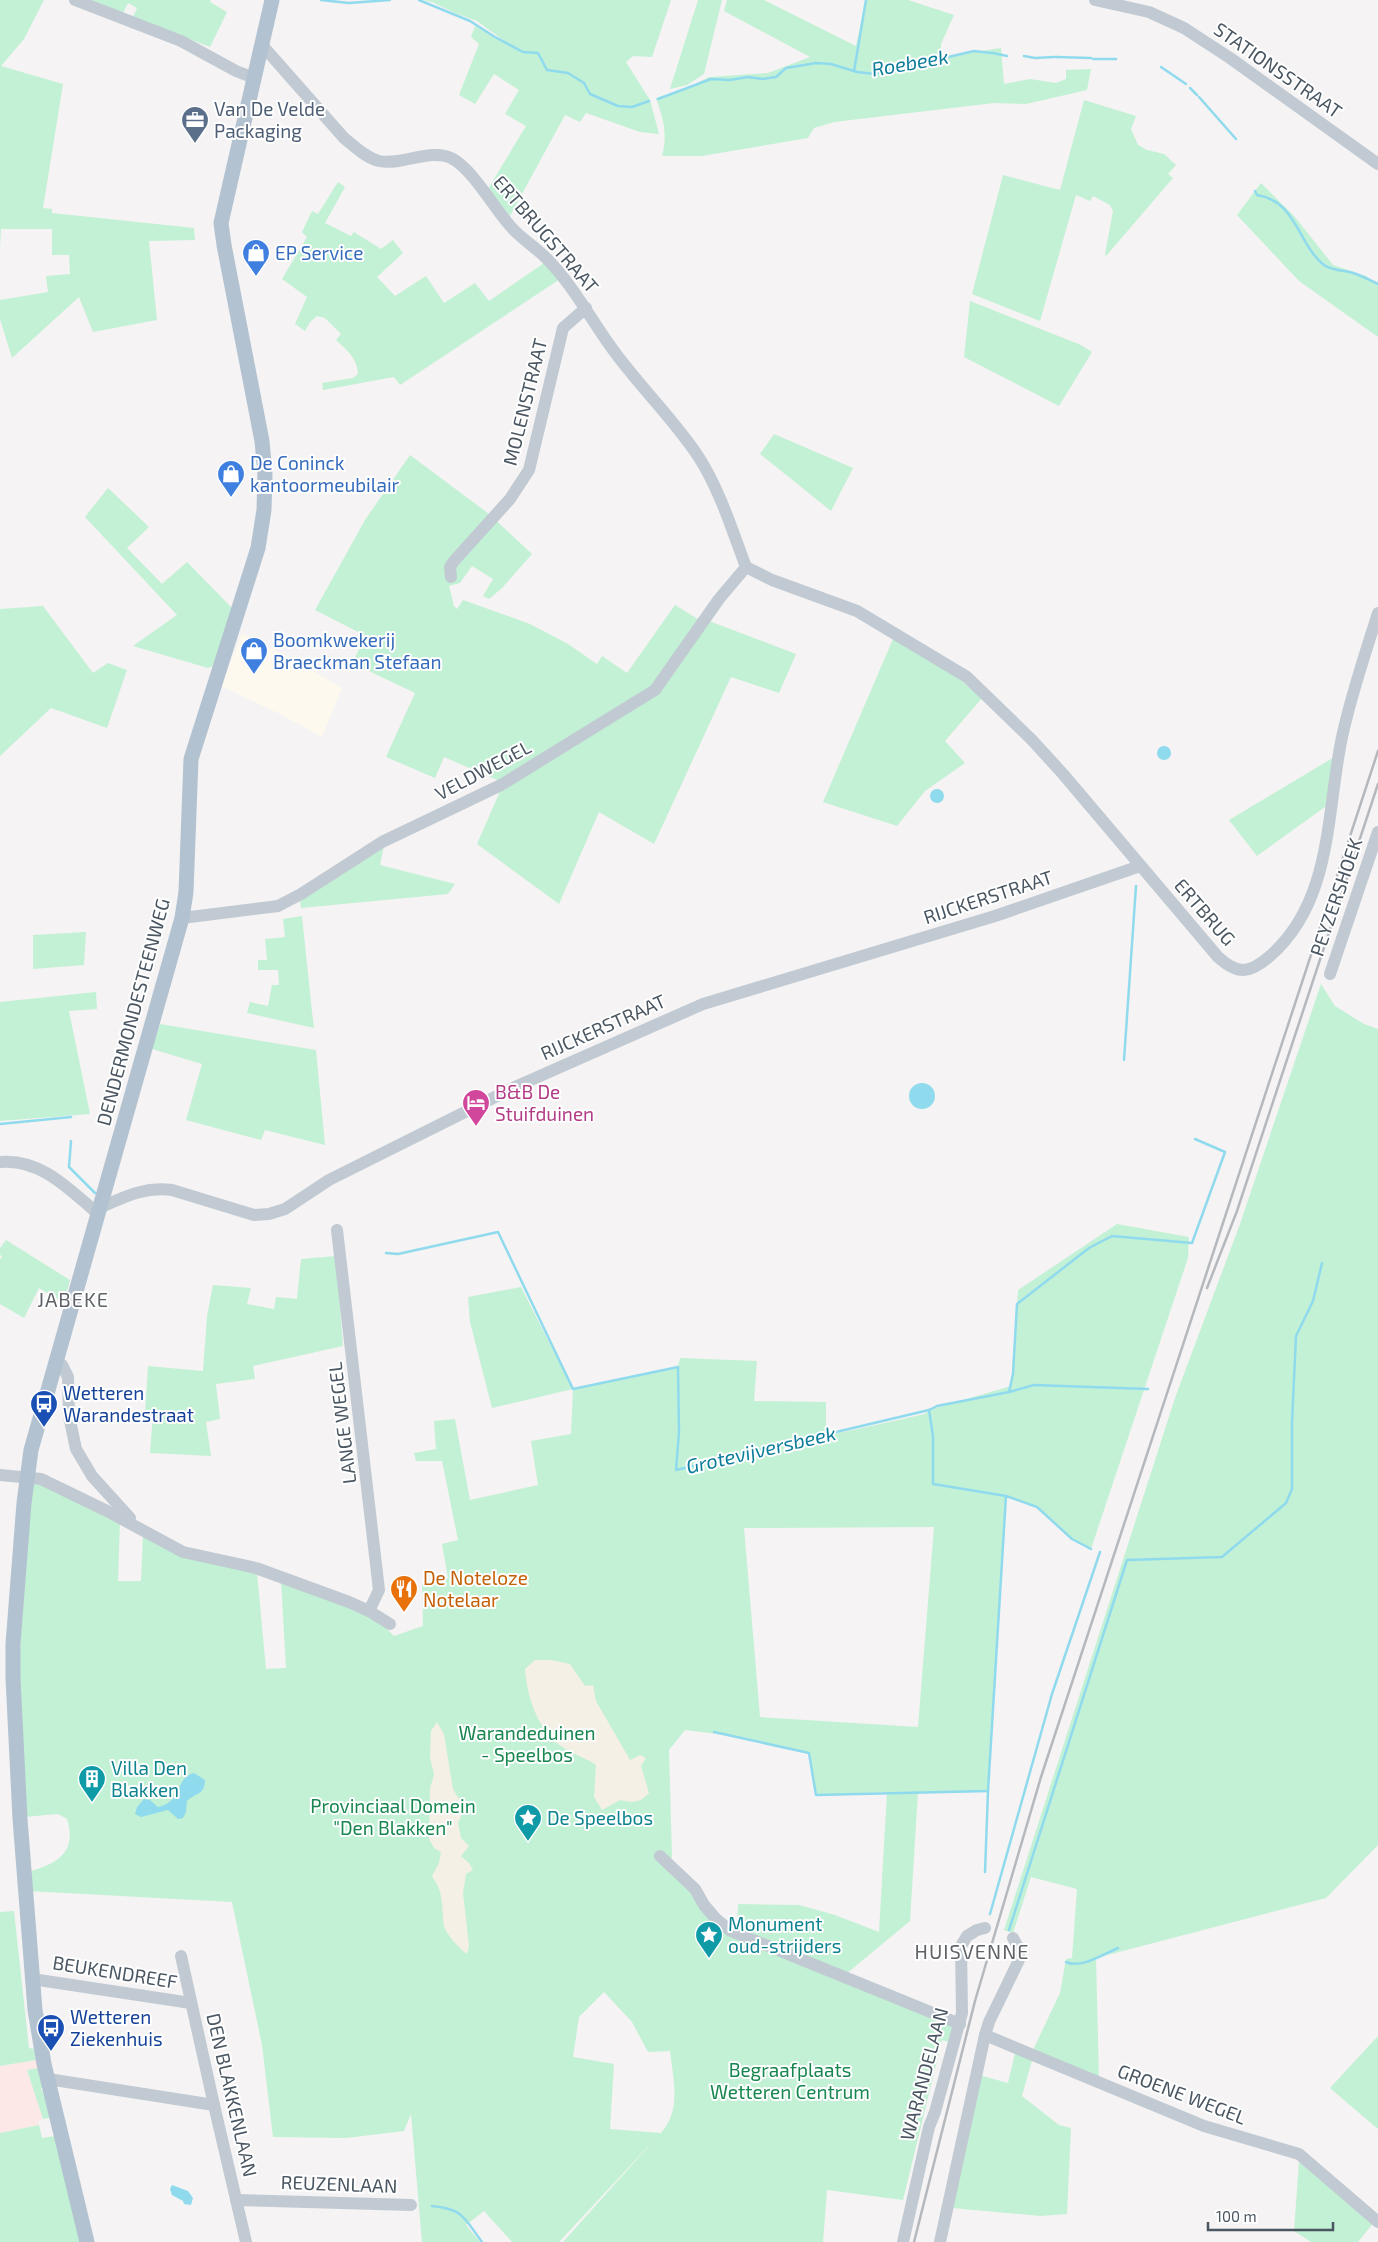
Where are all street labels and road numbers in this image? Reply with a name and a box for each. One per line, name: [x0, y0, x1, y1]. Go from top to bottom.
street label: STATIONSSTRAAT: [1210, 17, 1347, 122]
street label: ERTBRUGSTRAAT: [489, 170, 604, 297]
street label: MOLENSTRAAT: [498, 336, 551, 468]
street label: VELDWEGEL: [431, 735, 535, 804]
street label: PEYZERSHOEK: [1305, 835, 1367, 959]
street label: RIJCKERSTRAAT: [920, 865, 1055, 928]
street label: ERTBRUG: [1170, 873, 1241, 950]
street label: DENDERMONDESTEENWEG: [91, 896, 174, 1128]
street label: RIJCKERSTRAAT: [537, 989, 669, 1064]
street label: LANGE WEGEL: [323, 1361, 360, 1485]
street label: BEUKENDREEF: [51, 1950, 179, 1993]
street label: WARANDELAAN: [895, 2005, 952, 2143]
street label: DEN BLAKKENLAAN: [202, 2011, 263, 2179]
street label: GROENE WEGEL: [1115, 2058, 1250, 2129]
street label: REUZENLAAN: [280, 2170, 398, 2197]

